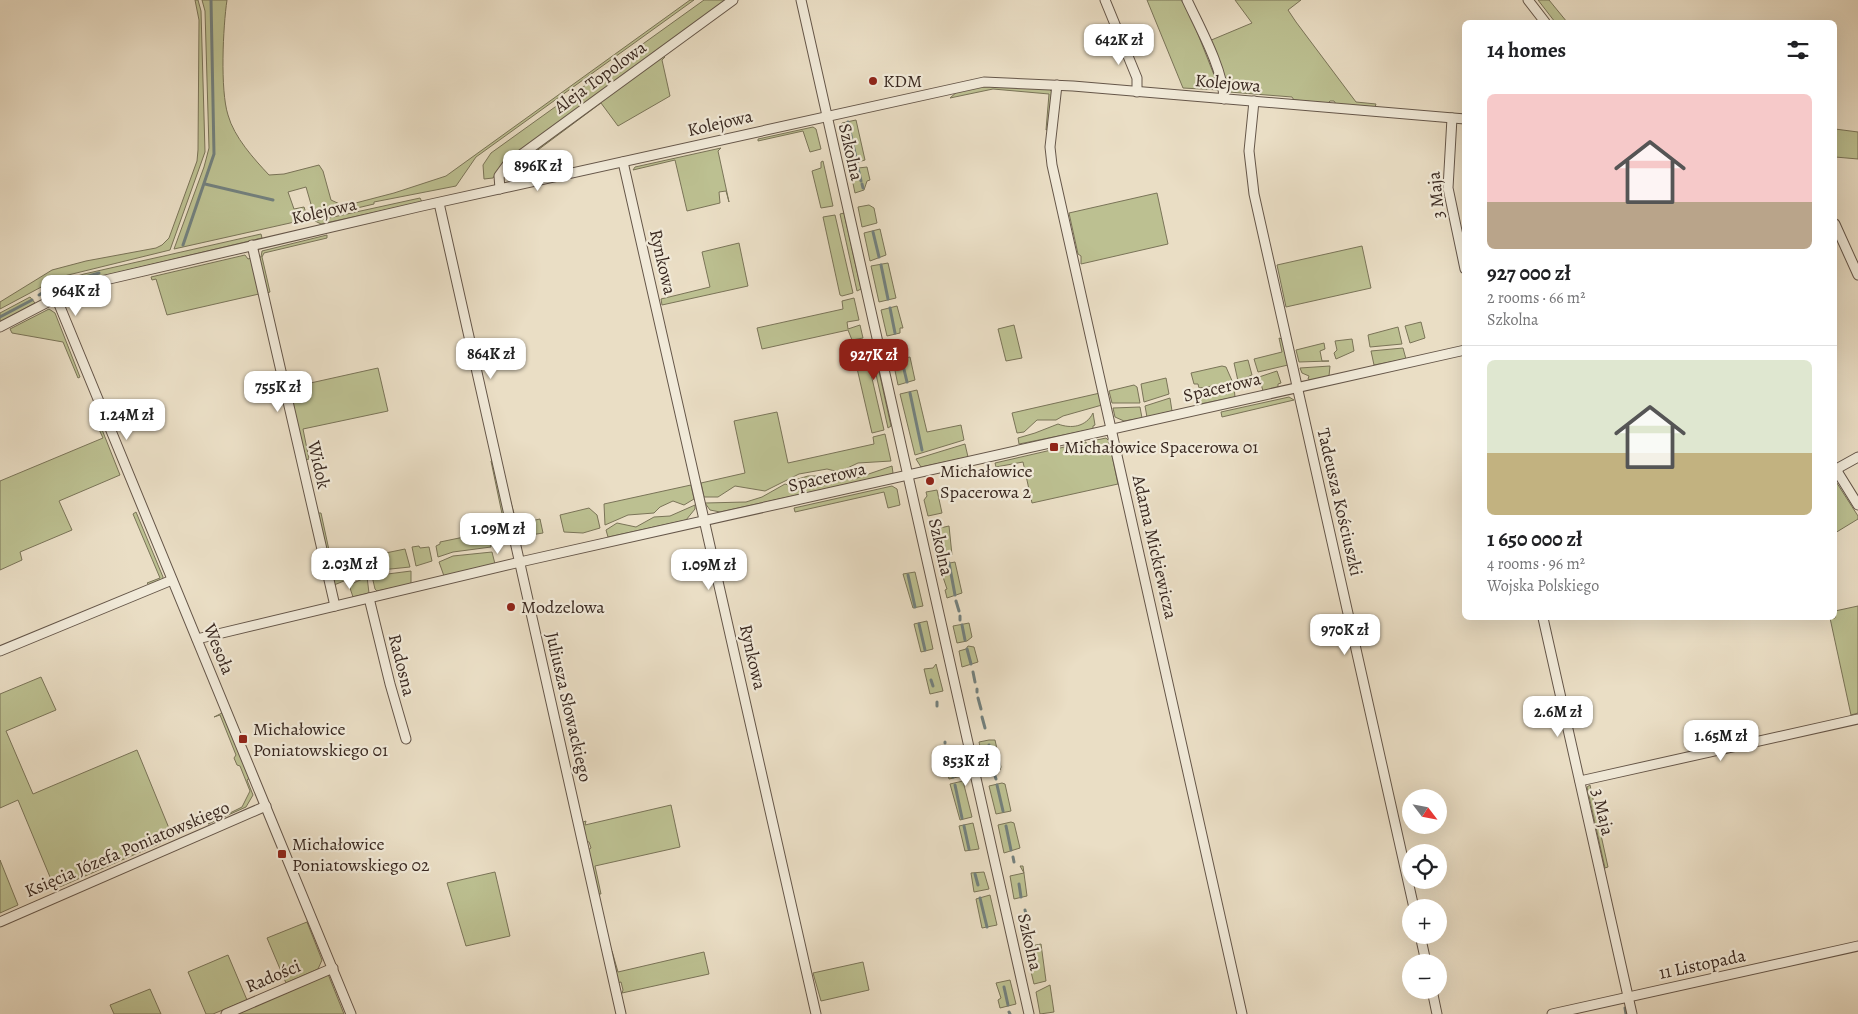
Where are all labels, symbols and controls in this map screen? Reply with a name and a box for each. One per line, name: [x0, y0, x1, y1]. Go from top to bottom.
pin: 642K zł: [1073, 23, 1165, 66]
text: 642K zł: [1095, 29, 1143, 51]
street label: Aleja Topolowa: [548, 35, 652, 119]
text: 14 homes: [1487, 36, 1566, 64]
icon: filters: [1784, 36, 1812, 64]
street label: Kolejowa: [1194, 68, 1263, 98]
place label: KDM: [883, 69, 922, 93]
marker: KDM: [867, 75, 879, 87]
street label: Kolejowa: [685, 104, 756, 142]
street label: Szkolna: [833, 121, 869, 184]
icon: home: [1605, 127, 1695, 217]
pin: 896K zł: [492, 150, 584, 192]
text: 896K zł: [514, 155, 562, 177]
street label: 3 Maja: [1422, 170, 1450, 220]
street label: Kolejowa: [289, 192, 360, 230]
street label: Rynkowa: [644, 227, 682, 298]
text: 927 000 zł: [1487, 259, 1571, 287]
pin: 964K zł: [30, 274, 122, 317]
text: 964K zł: [52, 280, 100, 302]
text: 2 rooms · 66 m²: [1487, 287, 1585, 309]
text: Szkolna: [1487, 309, 1539, 331]
pin: 864K zł: [445, 338, 537, 380]
pin: 927K zł: [828, 338, 920, 381]
text: 864K zł: [467, 343, 515, 365]
text: 927K zł: [850, 344, 898, 366]
street label: Spacerowa: [1181, 366, 1264, 408]
pin: 755K zł: [232, 370, 324, 413]
text: 755K zł: [255, 376, 301, 398]
icon: home: [1605, 392, 1695, 482]
pin: 1.24M zł: [75, 398, 179, 441]
text: 1.24M zł: [100, 404, 154, 426]
street label: Tadeusza Kościuszki: [1311, 426, 1369, 578]
place label: Michałowice Spacerowa 01: [1064, 435, 1258, 459]
street label: Widok: [302, 438, 336, 491]
marker: Michałowice Spacerowa 01: [1048, 441, 1060, 453]
street label: Spacerowa: [786, 456, 869, 498]
place label: Michałowice Spacerowa 2: [940, 459, 1033, 504]
street label: Adama Mickiewicza: [1127, 472, 1183, 622]
marker: Michałowice Spacerowa 2: [924, 475, 936, 487]
pin: 1.09M zł: [446, 512, 550, 555]
street label: Szkolna: [923, 516, 959, 579]
text: 1.09M zł: [471, 518, 525, 540]
text: 1 650 000 zł: [1487, 525, 1583, 553]
pin: 2.03M zł: [298, 548, 402, 590]
pin: 1.09M zł: [657, 548, 761, 591]
text: 2.03M zł: [322, 553, 378, 575]
text: 4 rooms · 96 m²: [1487, 553, 1585, 575]
text: 1.09M zł: [682, 554, 736, 576]
text: Wojska Polskiego: [1487, 575, 1599, 597]
place label: Modzelowa: [521, 595, 605, 619]
marker: Modzelowa: [505, 601, 517, 613]
pin: 970K zł: [1299, 614, 1391, 656]
street label: Wesoła: [198, 619, 240, 679]
text: 970K zł: [1321, 619, 1369, 641]
street label: Rynkowa: [734, 622, 772, 693]
street label: Juliusza Słowackiego: [540, 630, 598, 784]
street label: Radosna: [383, 631, 421, 699]
pin: 2.6M zł: [1512, 696, 1604, 738]
text: 2.6M zł: [1534, 701, 1582, 723]
place label: Michałowice Poniatowskiego 01: [253, 717, 388, 762]
pin: 1.65M zł: [1669, 720, 1773, 762]
text: 1.65M zł: [1695, 725, 1747, 747]
marker: Michałowice Poniatowskiego 01: [237, 733, 249, 745]
pin: 853K zł: [920, 744, 1012, 787]
text: 853K zł: [943, 750, 989, 772]
street label: 3 Maja: [1586, 786, 1620, 838]
north arrow: [1402, 789, 1448, 834]
map controls: [1402, 789, 1447, 999]
street label: Księcia Józefa Poniatowskiego: [21, 795, 233, 903]
place label: Michałowice Poniatowskiego 02: [292, 832, 430, 877]
button: locate: [1402, 844, 1447, 889]
marker: Michałowice Poniatowskiego 02: [276, 848, 288, 860]
button: +: [1402, 899, 1447, 944]
street label: Szkolna: [1012, 911, 1048, 974]
street label: 11 Listopada: [1656, 943, 1748, 985]
street label: Radości: [242, 954, 304, 998]
button: −: [1402, 954, 1447, 999]

